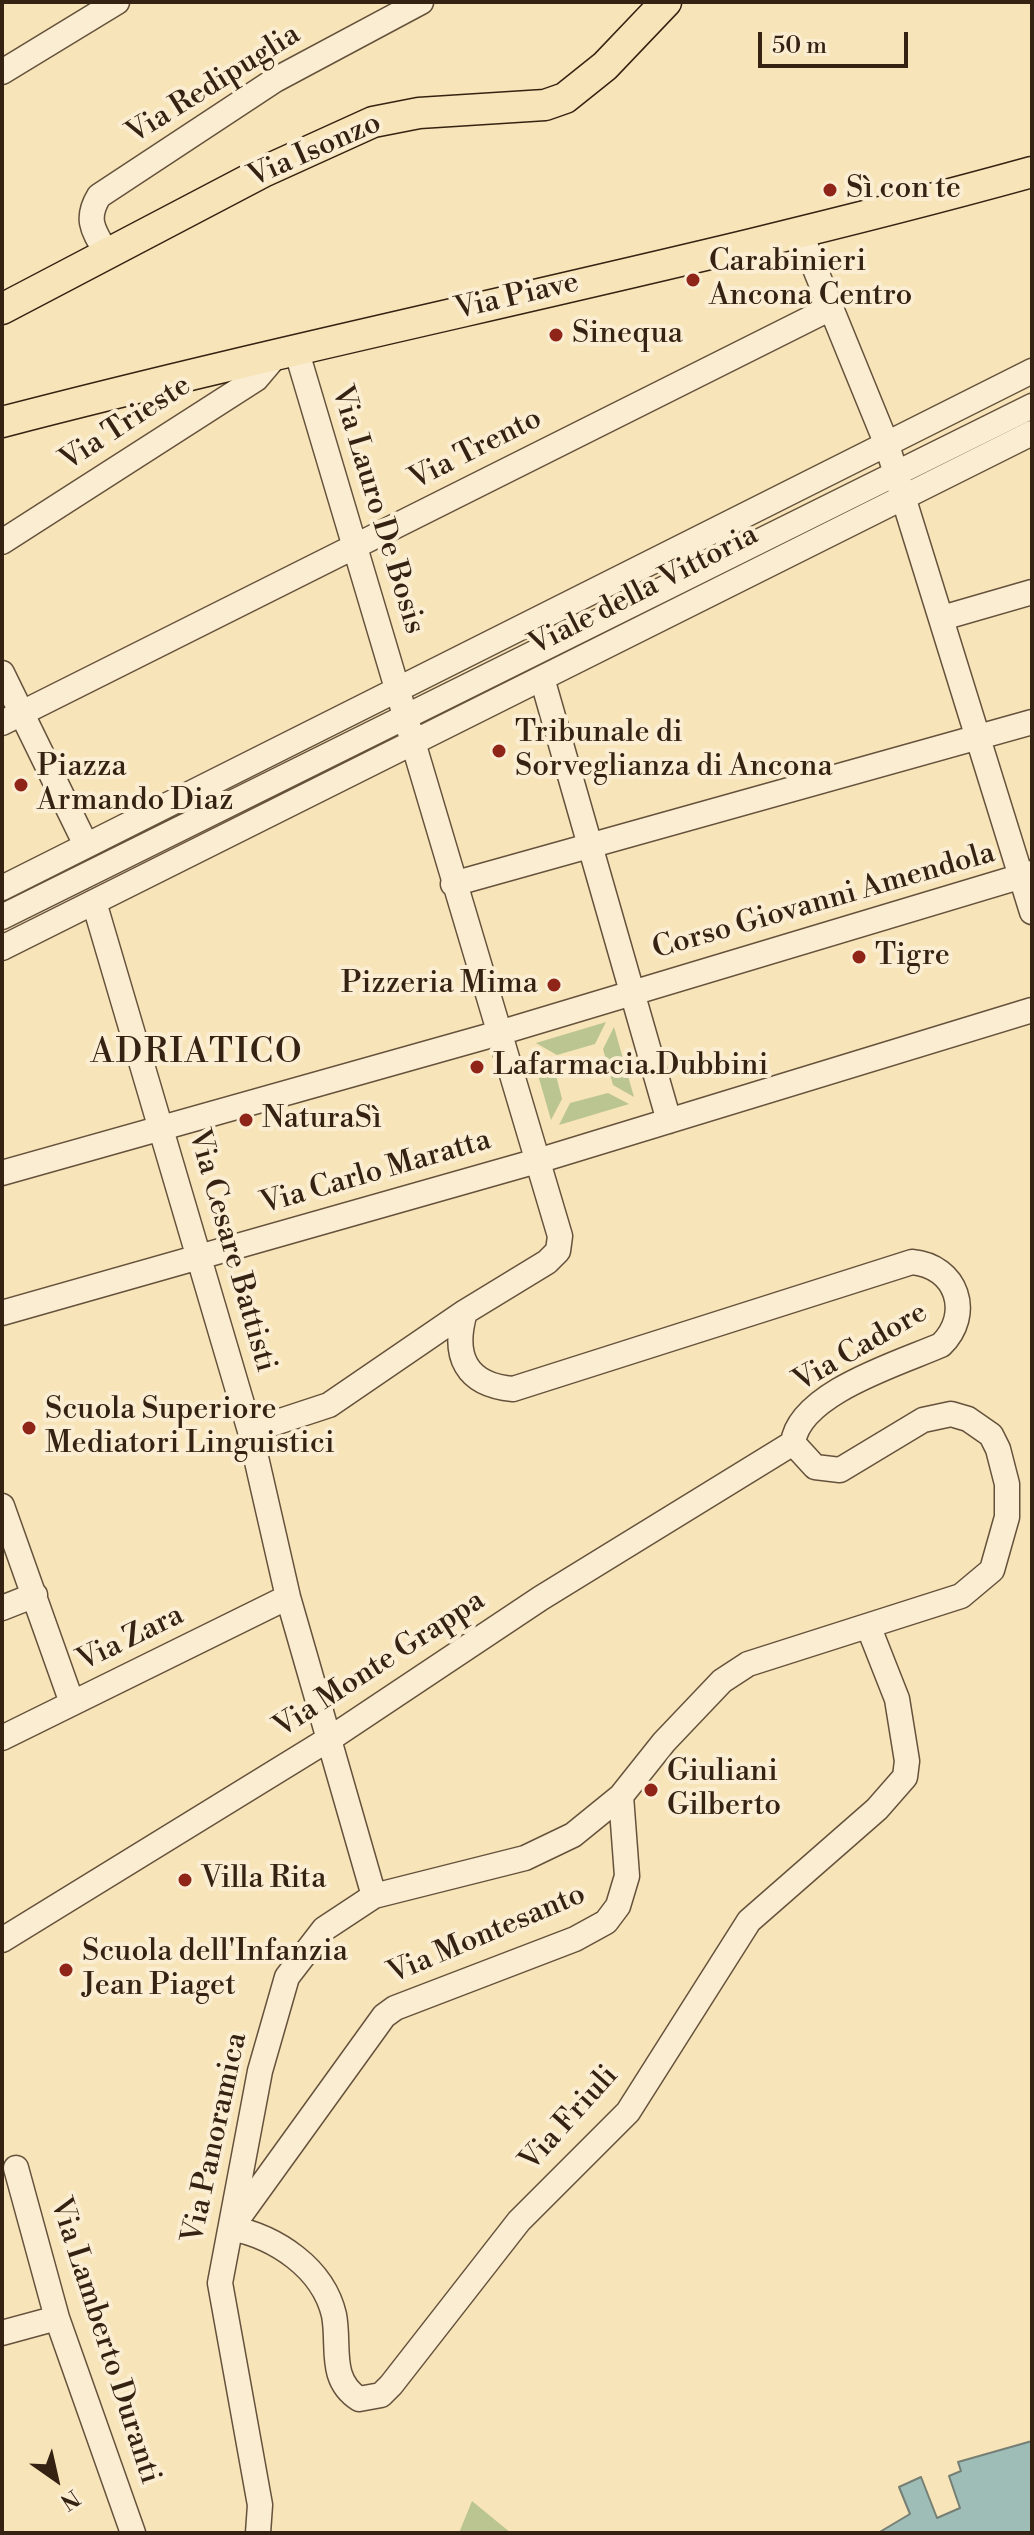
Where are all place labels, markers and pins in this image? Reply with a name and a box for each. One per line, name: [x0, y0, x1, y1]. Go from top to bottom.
place label: Sì con te: [846, 172, 961, 208]
marker: Sì con te: [821, 181, 839, 199]
place label: Carabinieri Ancona Centro: [709, 245, 912, 316]
marker: Carabinieri Ancona Centro: [684, 271, 702, 289]
place label: Sinequa: [572, 317, 683, 353]
marker: Sinequa: [547, 326, 565, 344]
place label: Tribunale di Sorveglianza di Ancona: [515, 716, 833, 786]
marker: Tribunale di Sorveglianza di Ancona: [490, 742, 508, 760]
place label: Piazza Armando Diaz: [37, 750, 233, 820]
marker: Piazza Armando Diaz: [12, 776, 30, 794]
place label: Tigre: [875, 939, 950, 975]
marker: Tigre: [850, 948, 868, 966]
place label: Pizzeria Mima: [341, 967, 538, 1003]
marker: Pizzeria Mima: [545, 976, 563, 994]
place label: Lafarmacia.Dubbini: [493, 1049, 768, 1085]
marker: Lafarmacia.Dubbini: [468, 1058, 486, 1076]
place label: NaturaSì: [262, 1102, 382, 1138]
marker: NaturaSì: [237, 1111, 255, 1129]
place label: Scuola Superiore Mediatori Linguistici: [45, 1393, 335, 1464]
marker: Scuola Superiore Mediatori Linguistici: [20, 1419, 38, 1437]
place label: Giuliani Gilberto: [667, 1755, 781, 1826]
marker: Giuliani Gilberto: [642, 1781, 660, 1799]
place label: Villa Rita: [201, 1862, 326, 1898]
marker: Villa Rita: [176, 1871, 194, 1889]
place label: Scuola dell'Infanzia Jean Piaget: [82, 1935, 348, 2006]
marker: Scuola dell'Infanzia Jean Piaget: [57, 1961, 75, 1979]

